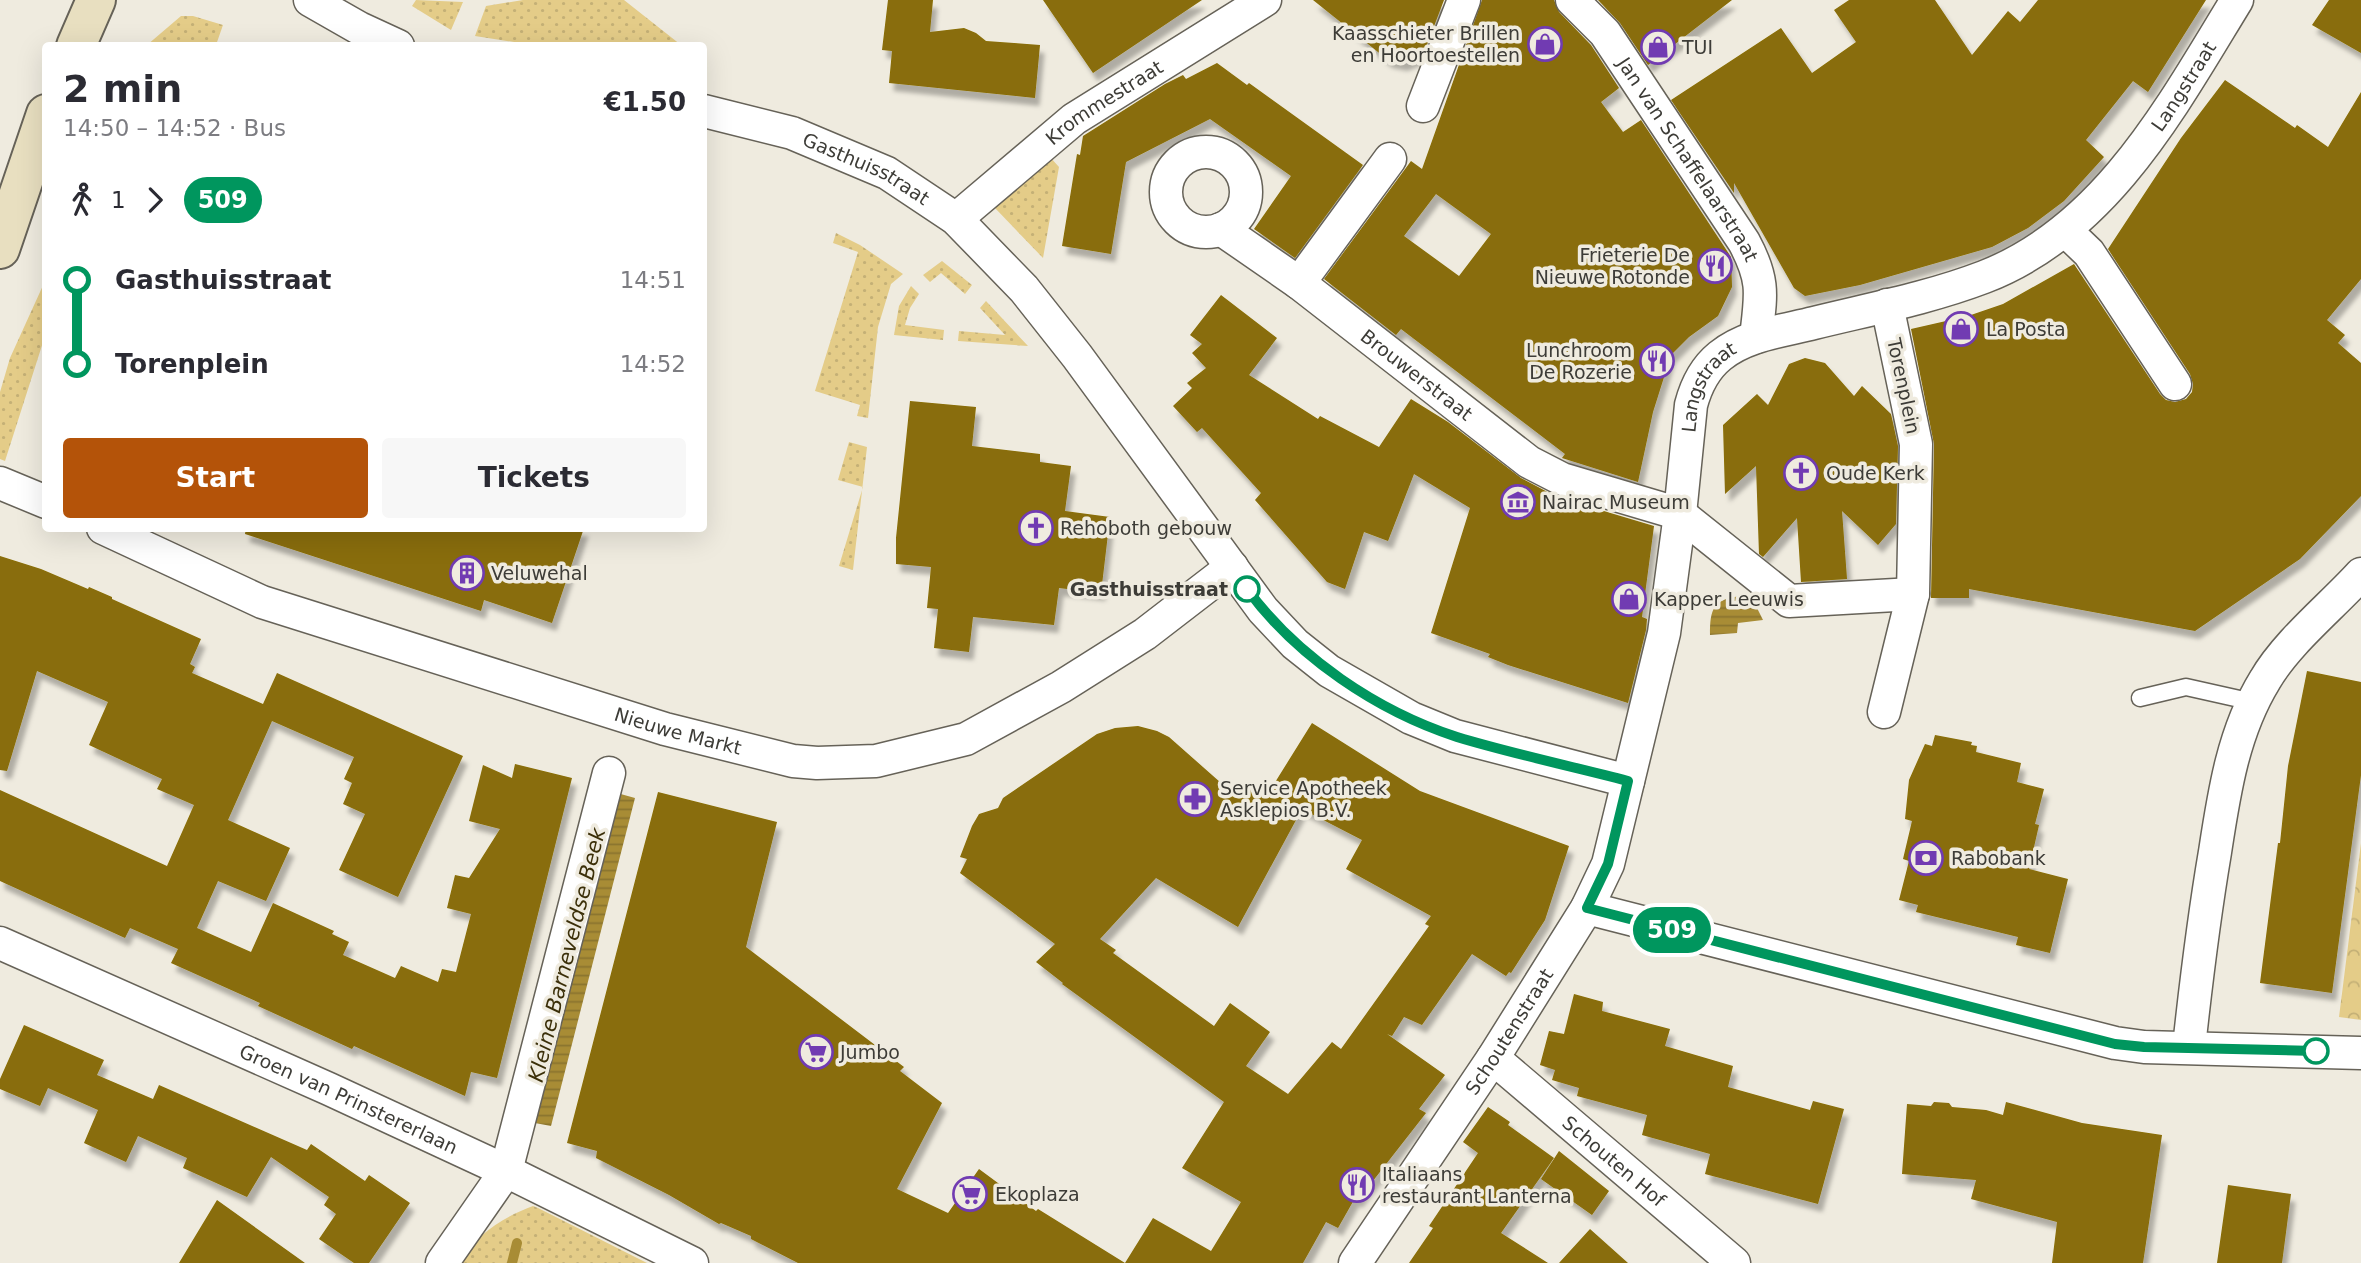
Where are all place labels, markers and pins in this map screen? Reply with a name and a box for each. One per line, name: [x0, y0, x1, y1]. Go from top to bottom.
place label: Kaasschieter Brillen en Hoortoestellen: [1332, 22, 1520, 66]
shop icon: Kaasschieter Brillen en Hoortoestellen: [1526, 25, 1564, 63]
shop icon: TUI: [1639, 28, 1677, 66]
place label: TUI: [1681, 36, 1713, 58]
place label: Frieterie De Nieuwe Rotonde: [1535, 244, 1690, 288]
restaurant icon: Frieterie De Nieuwe Rotonde: [1696, 247, 1734, 285]
shop icon: La Posta: [1942, 310, 1980, 348]
place label: La Posta: [1986, 318, 2066, 340]
place label: Lunchroom De Rozerie: [1526, 339, 1632, 383]
restaurant icon: Lunchroom De Rozerie: [1638, 342, 1676, 380]
church icon: Oude Kerk: [1782, 454, 1820, 492]
place label: Oude Kerk: [1826, 462, 1925, 484]
museum icon: Nairac Museum: [1499, 483, 1537, 521]
place label: Nairac Museum: [1542, 491, 1690, 513]
church icon: Rehoboth gebouw: [1017, 509, 1055, 547]
place label: Rehoboth gebouw: [1060, 517, 1232, 539]
building icon: Veluwehal: [448, 554, 486, 592]
place label: Veluwehal: [491, 562, 588, 584]
marker: Gasthuisstraat: [1234, 576, 1260, 602]
place label: Gasthuisstraat: [1070, 578, 1228, 600]
shop icon: Kapper Leeuwis: [1610, 580, 1648, 618]
place label: Kapper Leeuwis: [1654, 588, 1804, 610]
place label: Service Apotheek Asklepios B.V.: [1220, 777, 1387, 821]
pharmacy icon: Service Apotheek Asklepios B.V.: [1176, 780, 1214, 818]
bank icon: Rabobank: [1907, 839, 1945, 877]
place label: Rabobank: [1951, 847, 2046, 869]
supermarket icon: Jumbo: [797, 1033, 835, 1071]
unlabelled marker: [2303, 1038, 2329, 1064]
place label: Jumbo: [839, 1041, 900, 1063]
place label: Italiaans restaurant Lanterna: [1382, 1163, 1572, 1207]
restaurant icon: Italiaans restaurant Lanterna: [1338, 1166, 1376, 1204]
supermarket icon: Ekoplaza: [951, 1175, 989, 1213]
place label: Ekoplaza: [995, 1183, 1080, 1205]

